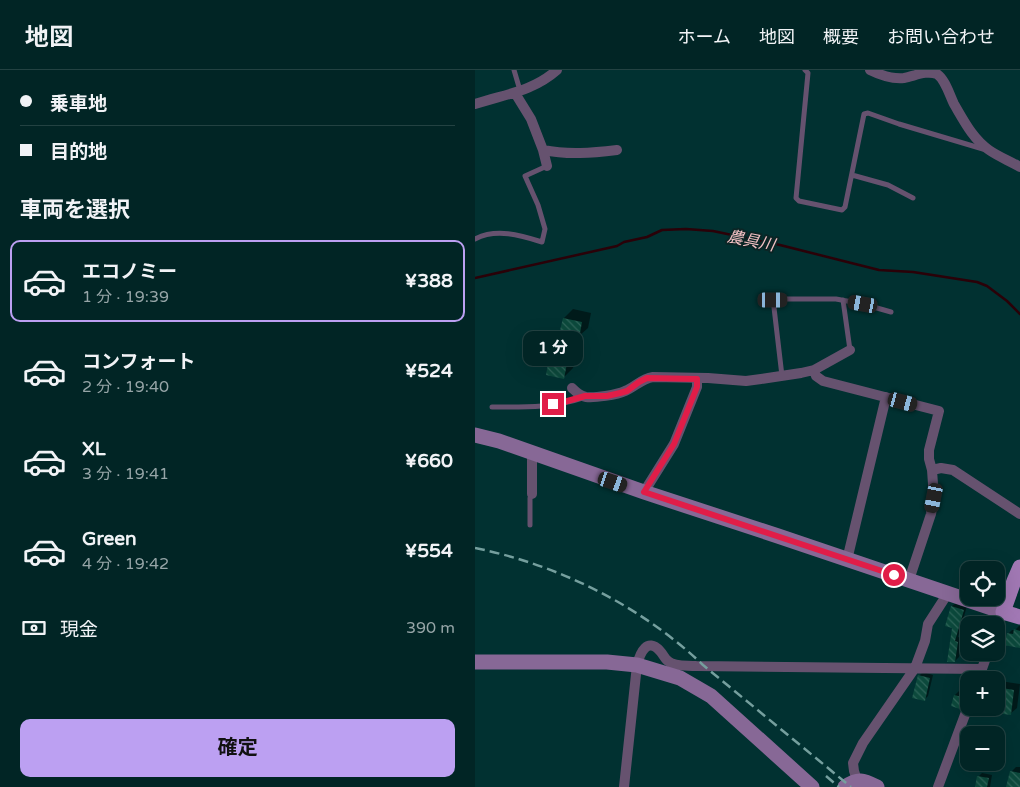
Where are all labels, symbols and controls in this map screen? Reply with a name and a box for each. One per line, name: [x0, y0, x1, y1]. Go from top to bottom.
text: 地図: [25, 23, 73, 52]
text: ホーム: [678, 26, 731, 48]
text: 地図: [759, 26, 795, 48]
text: 概要: [823, 26, 859, 48]
text: お問い合わせ: [887, 26, 995, 48]
text: 乗車地: [50, 93, 107, 115]
text: 目的地: [50, 141, 107, 163]
text: 車両を選択: [20, 197, 130, 223]
water label: 農具川: [726, 227, 778, 256]
icon: car: [22, 259, 67, 304]
text: エコノミー: [82, 261, 177, 283]
text: ¥388: [405, 270, 453, 292]
text: 1 分 · 19:39: [82, 287, 169, 307]
car: [758, 293, 788, 308]
car: [846, 294, 879, 314]
callout: 1 分: [523, 332, 583, 366]
text: 1 分: [538, 338, 568, 358]
icon: car: [22, 349, 67, 394]
text: コンフォート: [82, 351, 195, 373]
text: ¥524: [405, 360, 453, 382]
text: 2 分 · 19:40: [82, 377, 169, 397]
car: [886, 391, 919, 413]
route end: [542, 393, 564, 415]
text: XL: [82, 438, 106, 460]
icon: car: [22, 439, 67, 484]
text: ¥660: [405, 450, 453, 472]
text: 3 分 · 19:41: [82, 464, 169, 484]
car: [596, 470, 629, 494]
car: [923, 482, 944, 514]
text: Green: [82, 528, 136, 550]
icon: car: [22, 529, 67, 574]
text: ¥554: [405, 540, 453, 562]
text: 4 分 · 19:42: [82, 554, 169, 574]
map controls: [960, 561, 1005, 771]
button: locate: [960, 561, 1005, 606]
route start: [883, 564, 905, 586]
icon: cash: [20, 614, 48, 642]
button: layers: [960, 616, 1005, 661]
text: 390 m: [406, 618, 455, 638]
text: 現金: [60, 619, 98, 641]
button: +: [960, 671, 1005, 716]
button: 確定: [20, 719, 455, 777]
button: −: [960, 726, 1005, 771]

